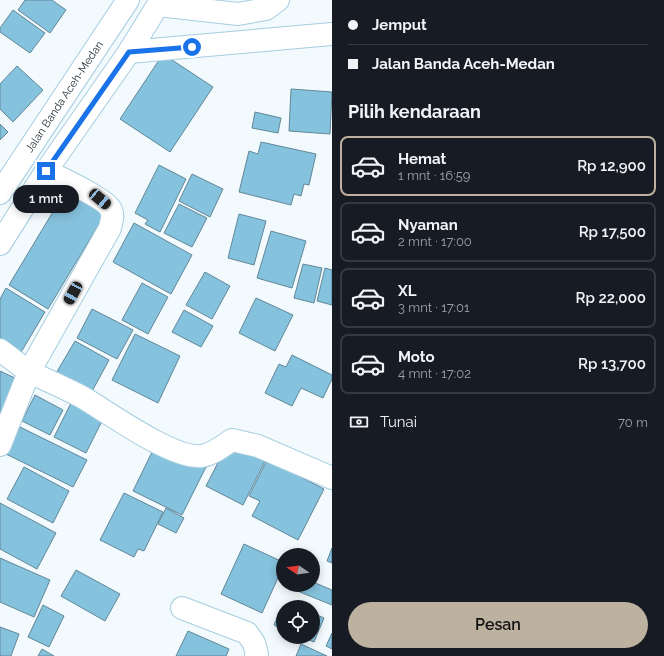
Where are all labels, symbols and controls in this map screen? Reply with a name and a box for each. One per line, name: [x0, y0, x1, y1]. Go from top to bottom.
text: Jemput: [372, 16, 427, 34]
route start: [183, 38, 201, 56]
street label: Jalan Banda Aceh-Medan: [23, 39, 106, 155]
text: Jalan Banda Aceh-Medan: [372, 55, 555, 73]
text: Pilih kendaraan: [348, 101, 481, 122]
icon: car: [350, 148, 386, 184]
text: Hemat: [398, 150, 446, 168]
text: Rp 12,900: [577, 157, 646, 175]
route end: [37, 162, 55, 180]
text: 1 mnt · 16:59: [398, 168, 470, 183]
callout: 1 mnt: [13, 185, 79, 213]
car: [87, 187, 113, 211]
text: 1 mnt: [29, 191, 63, 206]
icon: car: [350, 214, 386, 250]
text: Nyaman: [398, 216, 458, 234]
text: Rp 17,500: [579, 223, 646, 241]
text: 2 mnt · 17:00: [398, 234, 472, 249]
car: [62, 280, 84, 306]
icon: car: [350, 280, 386, 316]
text: XL: [398, 282, 416, 300]
text: Rp 22,000: [576, 289, 646, 307]
text: 3 mnt · 17:01: [398, 300, 470, 315]
icon: car: [350, 346, 386, 382]
text: Moto: [398, 348, 435, 366]
text: Rp 13,700: [578, 355, 646, 373]
text: 4 mnt · 17:02: [398, 366, 471, 381]
icon: cash: [348, 411, 370, 433]
text: Tunai: [380, 413, 417, 431]
text: 70 m: [618, 415, 648, 430]
north arrow: [276, 548, 320, 592]
map controls: [276, 548, 320, 644]
button: locate: [276, 600, 320, 644]
button: Pesan: [348, 602, 648, 648]

